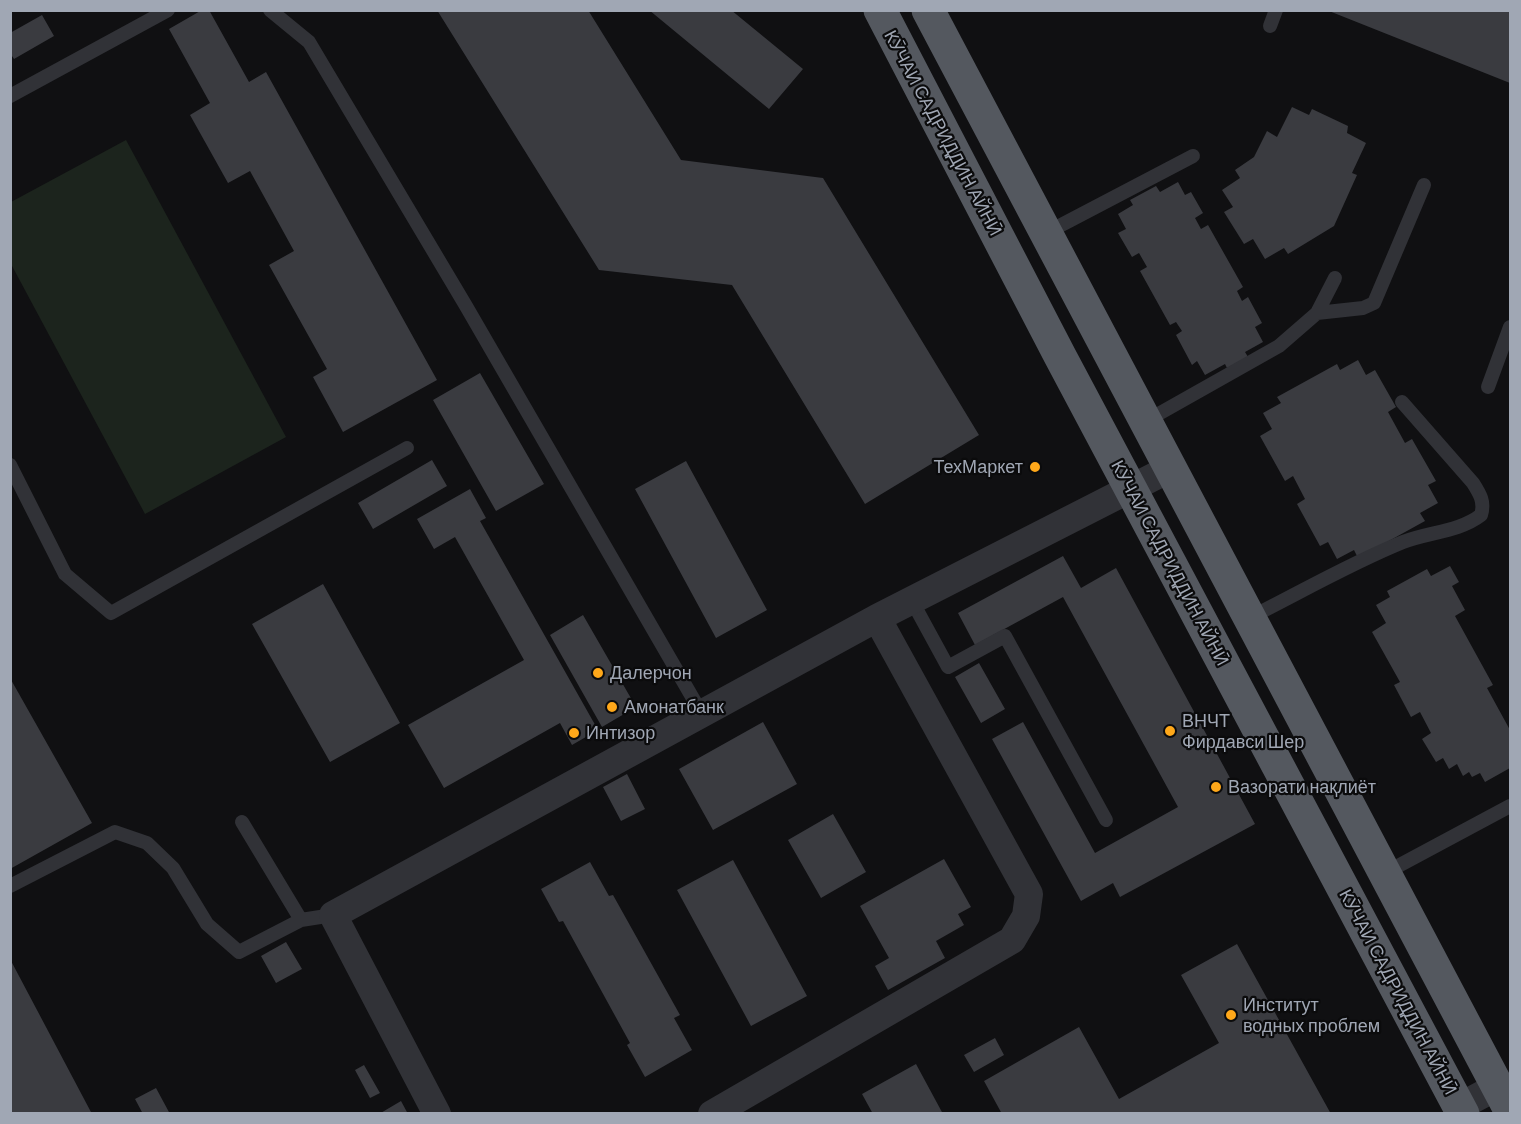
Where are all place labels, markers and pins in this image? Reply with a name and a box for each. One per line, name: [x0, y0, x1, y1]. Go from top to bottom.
place label: ТехМаркет: [933, 456, 1023, 478]
marker: ТехМаркет: [1028, 460, 1042, 474]
place label: Далерчон: [610, 662, 692, 684]
marker: Далерчон: [591, 666, 605, 680]
place label: Амонатбанк: [624, 696, 724, 718]
marker: Амонатбанк: [605, 700, 619, 714]
place label: ВНЧТ Фирдавси Шер: [1182, 710, 1304, 752]
place label: Интизор: [586, 722, 655, 744]
marker: ВНЧТ Фирдавси Шер: [1163, 724, 1177, 738]
marker: Интизор: [567, 726, 581, 740]
place label: Вазорати нақлиёт: [1228, 776, 1376, 798]
marker: Вазорати нақлиёт: [1209, 780, 1223, 794]
place label: Институт водных проблем: [1243, 994, 1380, 1036]
marker: Институт водных проблем: [1224, 1008, 1238, 1022]

